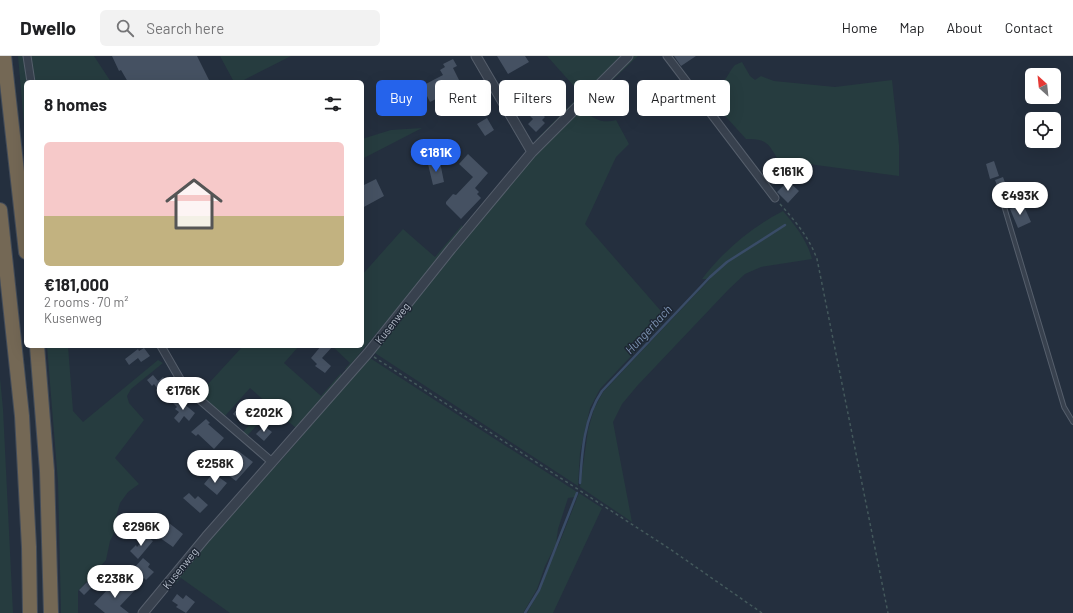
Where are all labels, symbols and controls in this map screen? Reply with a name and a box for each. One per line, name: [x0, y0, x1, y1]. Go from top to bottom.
search box: [100, 10, 380, 46]
text: Dwello: [20, 16, 76, 39]
icon: search: [114, 17, 136, 39]
text: Search here: [146, 19, 224, 37]
text: Home: [842, 19, 878, 36]
text: Map: [900, 19, 924, 36]
text: About: [946, 19, 983, 36]
text: Contact: [1005, 19, 1053, 36]
north arrow: [1025, 68, 1061, 104]
map controls: [1025, 68, 1061, 148]
chip: Buy: [376, 80, 427, 116]
chip: Rent: [435, 80, 491, 116]
chip: Filters: [499, 80, 566, 116]
chip: New: [574, 80, 629, 116]
chip: Apartment: [637, 80, 730, 116]
icon: filters: [322, 93, 344, 115]
text: 8 homes: [44, 94, 107, 114]
button: locate: [1025, 112, 1061, 148]
pin: €181K: [408, 139, 464, 173]
text: €181K: [420, 144, 452, 160]
pin: €161K: [760, 158, 816, 192]
text: €161K: [772, 163, 804, 179]
icon: home: [158, 168, 230, 240]
pin: €493K: [992, 182, 1048, 216]
text: €493K: [1001, 187, 1039, 203]
text: €181,000: [44, 274, 109, 294]
text: 2 rooms · 70 m²: [44, 294, 128, 310]
street label: Kusenweg: [372, 300, 412, 346]
water label: Hungerbach: [622, 302, 674, 356]
text: Kusenweg: [44, 310, 102, 326]
pin: €176K: [155, 377, 211, 411]
text: €176K: [166, 382, 200, 398]
pin: €202K: [236, 399, 292, 433]
text: €202K: [245, 404, 283, 420]
pin: €258K: [187, 450, 243, 484]
text: €258K: [196, 455, 234, 471]
pin: €296K: [113, 513, 169, 547]
text: €296K: [122, 518, 160, 534]
street label: Kusenweg: [160, 545, 201, 591]
pin: €238K: [87, 565, 143, 599]
text: €238K: [96, 570, 134, 586]

